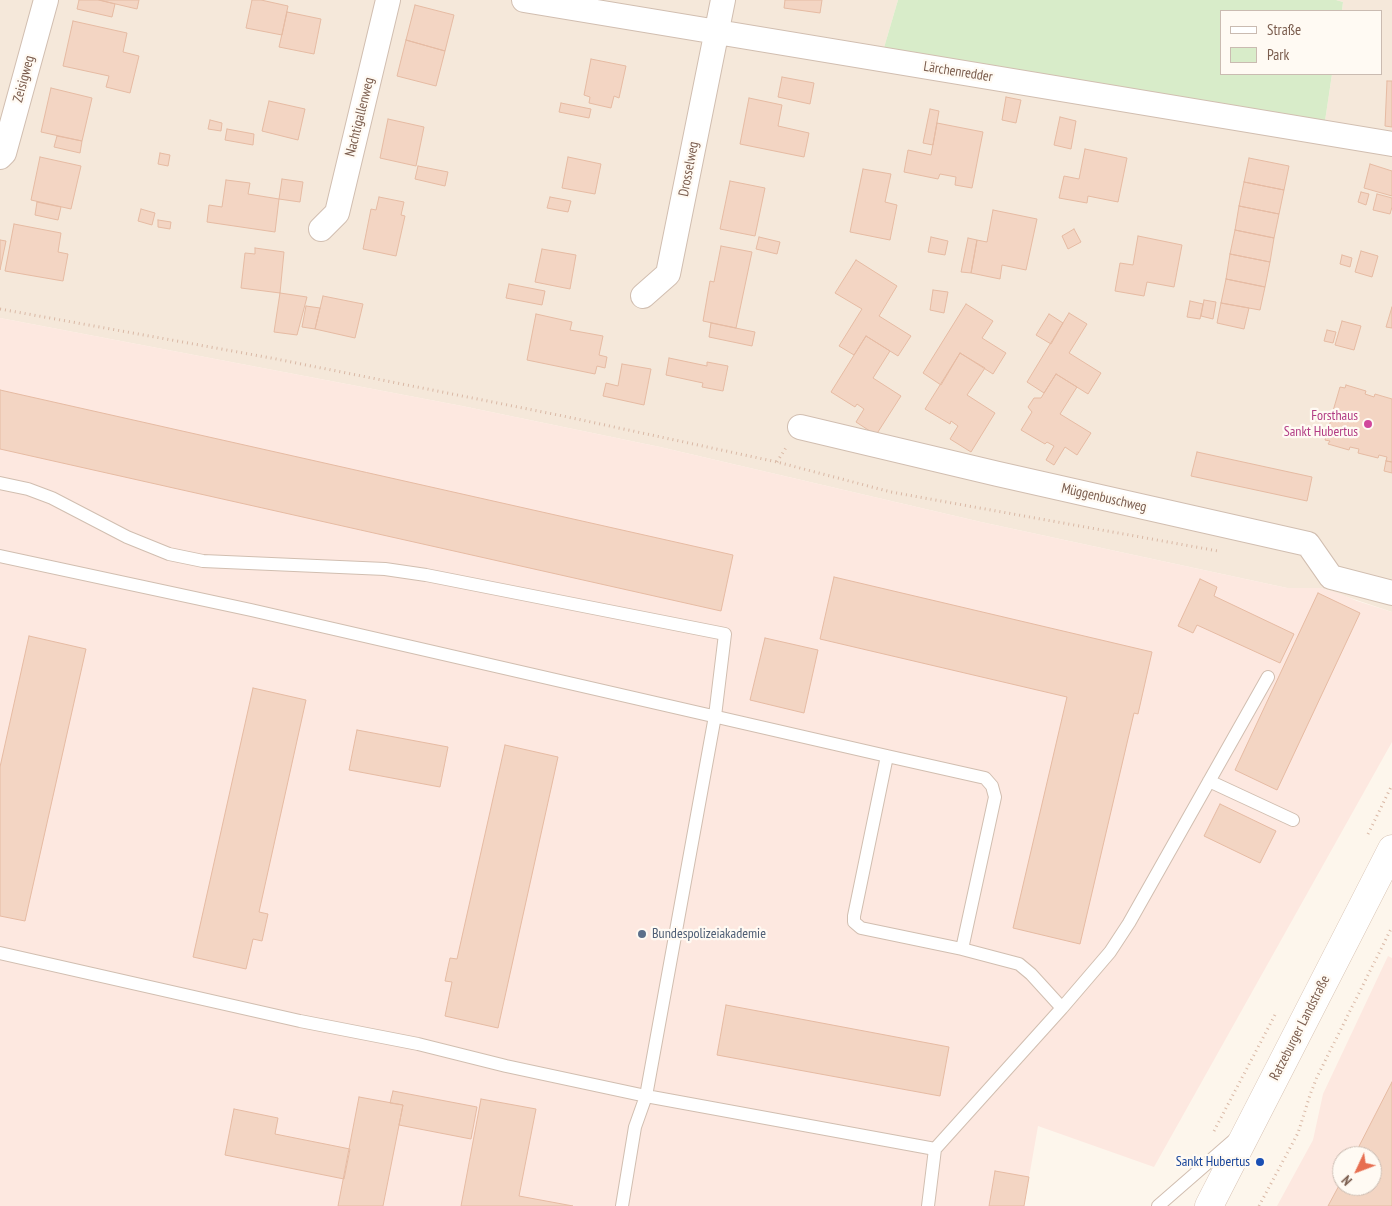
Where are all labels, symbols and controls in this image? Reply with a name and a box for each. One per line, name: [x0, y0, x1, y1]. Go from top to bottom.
legend: [1220, 10, 1382, 75]
text: Straße: [1267, 20, 1301, 39]
text: Park: [1267, 45, 1289, 64]
street label: Zeisigweg: [10, 54, 38, 104]
street label: Lärchenredder: [922, 58, 994, 86]
street label: Nachtigallenweg: [342, 76, 378, 158]
street label: Drosselweg: [675, 140, 703, 198]
place label: Forsthaus Sankt Hubertus: [1284, 408, 1358, 441]
marker: Forsthaus Sankt Hubertus: [1362, 418, 1374, 430]
street label: Müggenbuschweg: [1060, 480, 1148, 516]
place label: Bundespolizeiakademie: [652, 926, 766, 942]
marker: Bundespolizeiakademie: [636, 928, 648, 940]
street label: Ratzeburger Landstraße: [1266, 973, 1334, 1083]
north arrow: [1332, 1146, 1382, 1196]
place label: Sankt Hubertus: [1176, 1154, 1250, 1170]
marker: Sankt Hubertus: [1254, 1156, 1266, 1168]
text: N: [1338, 1172, 1356, 1189]

